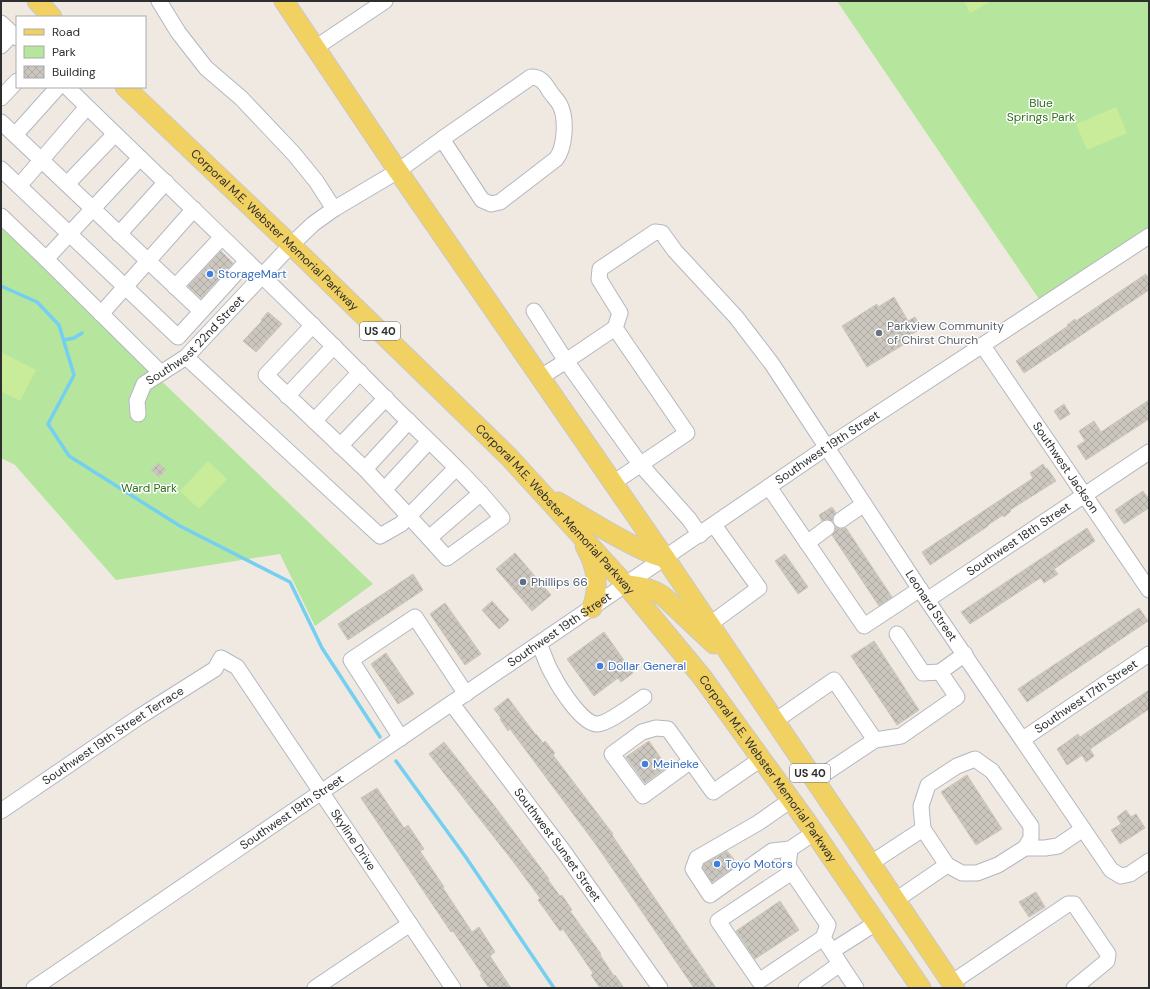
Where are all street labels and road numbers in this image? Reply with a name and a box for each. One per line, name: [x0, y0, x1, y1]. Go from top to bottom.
street label: Corporal M.E. Webster Memorial Parkway: [187, 146, 362, 315]
street label: Southwest 22nd Street: [143, 292, 248, 389]
road number: US 40: [360, 322, 400, 340]
street label: Southwest 19th Street: [772, 407, 883, 488]
street label: Southwest Jackson: [1029, 419, 1103, 516]
street label: Corporal M.E. Webster Memorial Parkway: [472, 421, 639, 598]
street label: Southwest 18th Street: [963, 498, 1074, 579]
street label: Leonard Street: [902, 567, 961, 645]
street label: Southwest 19th Street: [504, 588, 615, 671]
street label: Southwest 17th Street: [1031, 656, 1141, 737]
street label: Corporal M.E. Webster Memorial Parkway: [695, 672, 841, 866]
street label: Southwest 19th Street Terrace: [39, 683, 187, 789]
road number: US 40: [790, 764, 830, 782]
street label: Southwest 19th Street: [237, 771, 347, 853]
street label: Southwest Sunset Street: [510, 785, 605, 905]
street label: Skyline Drive: [327, 806, 380, 874]

